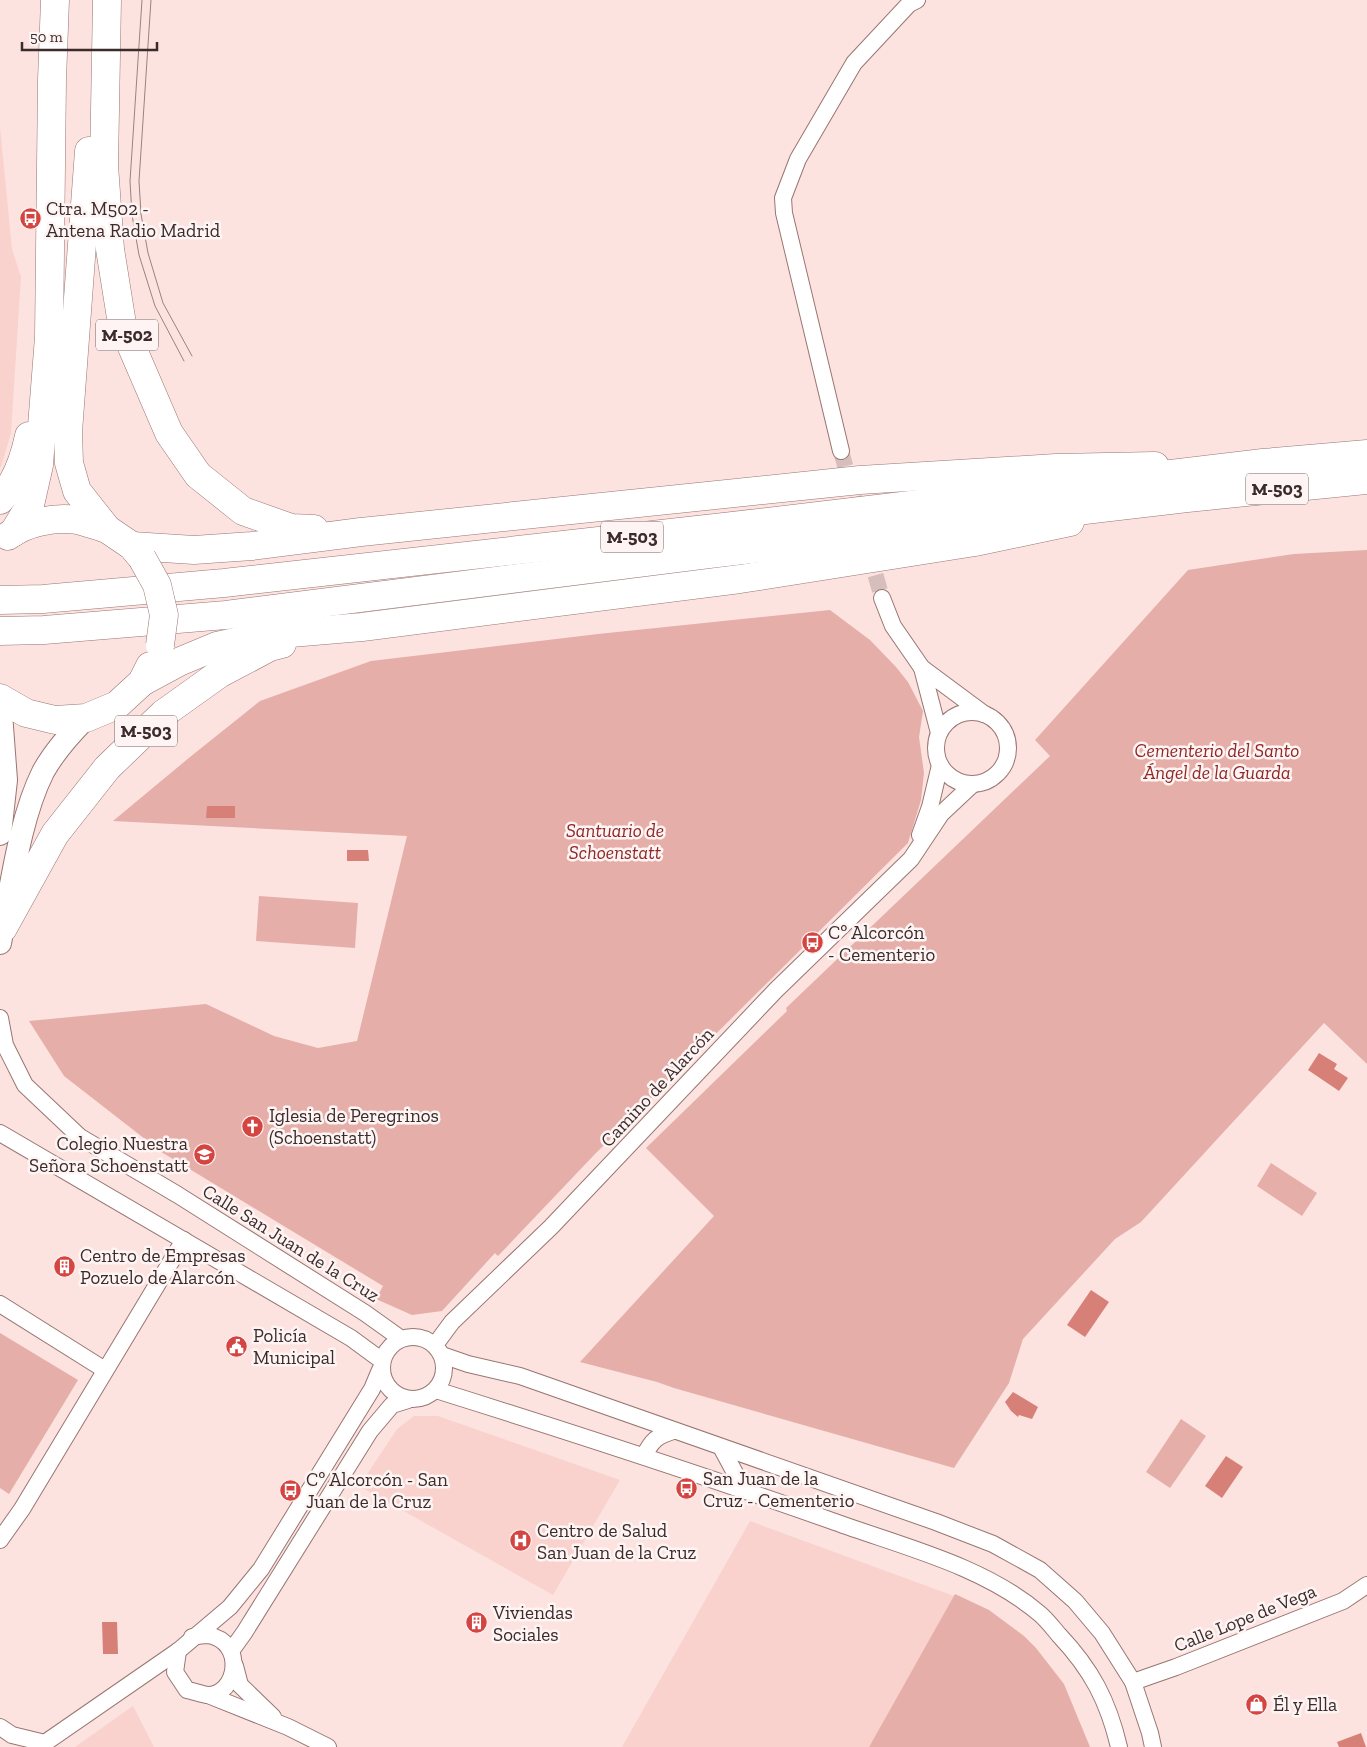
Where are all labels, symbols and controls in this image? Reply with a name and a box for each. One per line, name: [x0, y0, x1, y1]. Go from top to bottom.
scale bar: [22, 20, 158, 52]
text: 50 m: [30, 28, 63, 46]
place label: Ctra. M502 - Antena Radio Madrid: [46, 197, 221, 242]
bus stop icon: Ctra. M502 - Antena Radio Madrid: [18, 207, 42, 231]
road number: M-502: [96, 320, 158, 350]
road number: M-503: [1246, 474, 1308, 504]
road number: M-503: [601, 522, 663, 552]
road number: M-503: [115, 716, 177, 746]
park label: Cementerio del Santo Ángel de la Guarda: [1135, 739, 1299, 784]
park label: Santuario de Schoenstatt: [566, 819, 664, 864]
place label: Cº Alcorcón - Cementerio: [828, 921, 936, 966]
bus stop icon: Cº Alcorcón - Cementerio: [800, 931, 824, 955]
street label: Camino de Alarcón: [596, 1022, 718, 1152]
place label: Iglesia de Peregrinos (Schoenstatt): [269, 1104, 439, 1149]
church icon: Iglesia de Peregrinos (Schoenstatt): [241, 1114, 265, 1138]
place label: Colegio Nuestra Señora Schoenstatt: [29, 1132, 188, 1177]
school or university icon: Colegio Nuestra Señora Schoenstatt: [192, 1142, 216, 1166]
street label: Calle San Juan de la Cruz: [198, 1179, 384, 1307]
place label: Centro de Empresas Pozuelo de Alarcón: [80, 1244, 246, 1289]
building icon: Centro de Empresas Pozuelo de Alarcón: [52, 1254, 76, 1278]
place label: Policía Municipal: [253, 1324, 335, 1369]
public building icon: Policía Municipal: [225, 1334, 249, 1358]
place label: San Juan de la Cruz - Cementerio: [703, 1467, 855, 1512]
place label: Cº Alcorcón - San Juan de la Cruz: [306, 1468, 448, 1513]
bus stop icon: San Juan de la Cruz - Cementerio: [675, 1477, 699, 1501]
bus stop icon: Cº Alcorcón - San Juan de la Cruz: [278, 1478, 302, 1502]
place label: Centro de Salud San Juan de la Cruz: [537, 1519, 697, 1564]
hospital icon: Centro de Salud San Juan de la Cruz: [509, 1529, 533, 1553]
street label: Calle Lope de Vega: [1171, 1579, 1319, 1657]
place label: Viviendas Sociales: [492, 1601, 573, 1646]
building icon: Viviendas Sociales: [465, 1611, 489, 1635]
shop icon: Él y Ella: [1245, 1692, 1269, 1716]
place label: Él y Ella: [1273, 1693, 1337, 1716]

